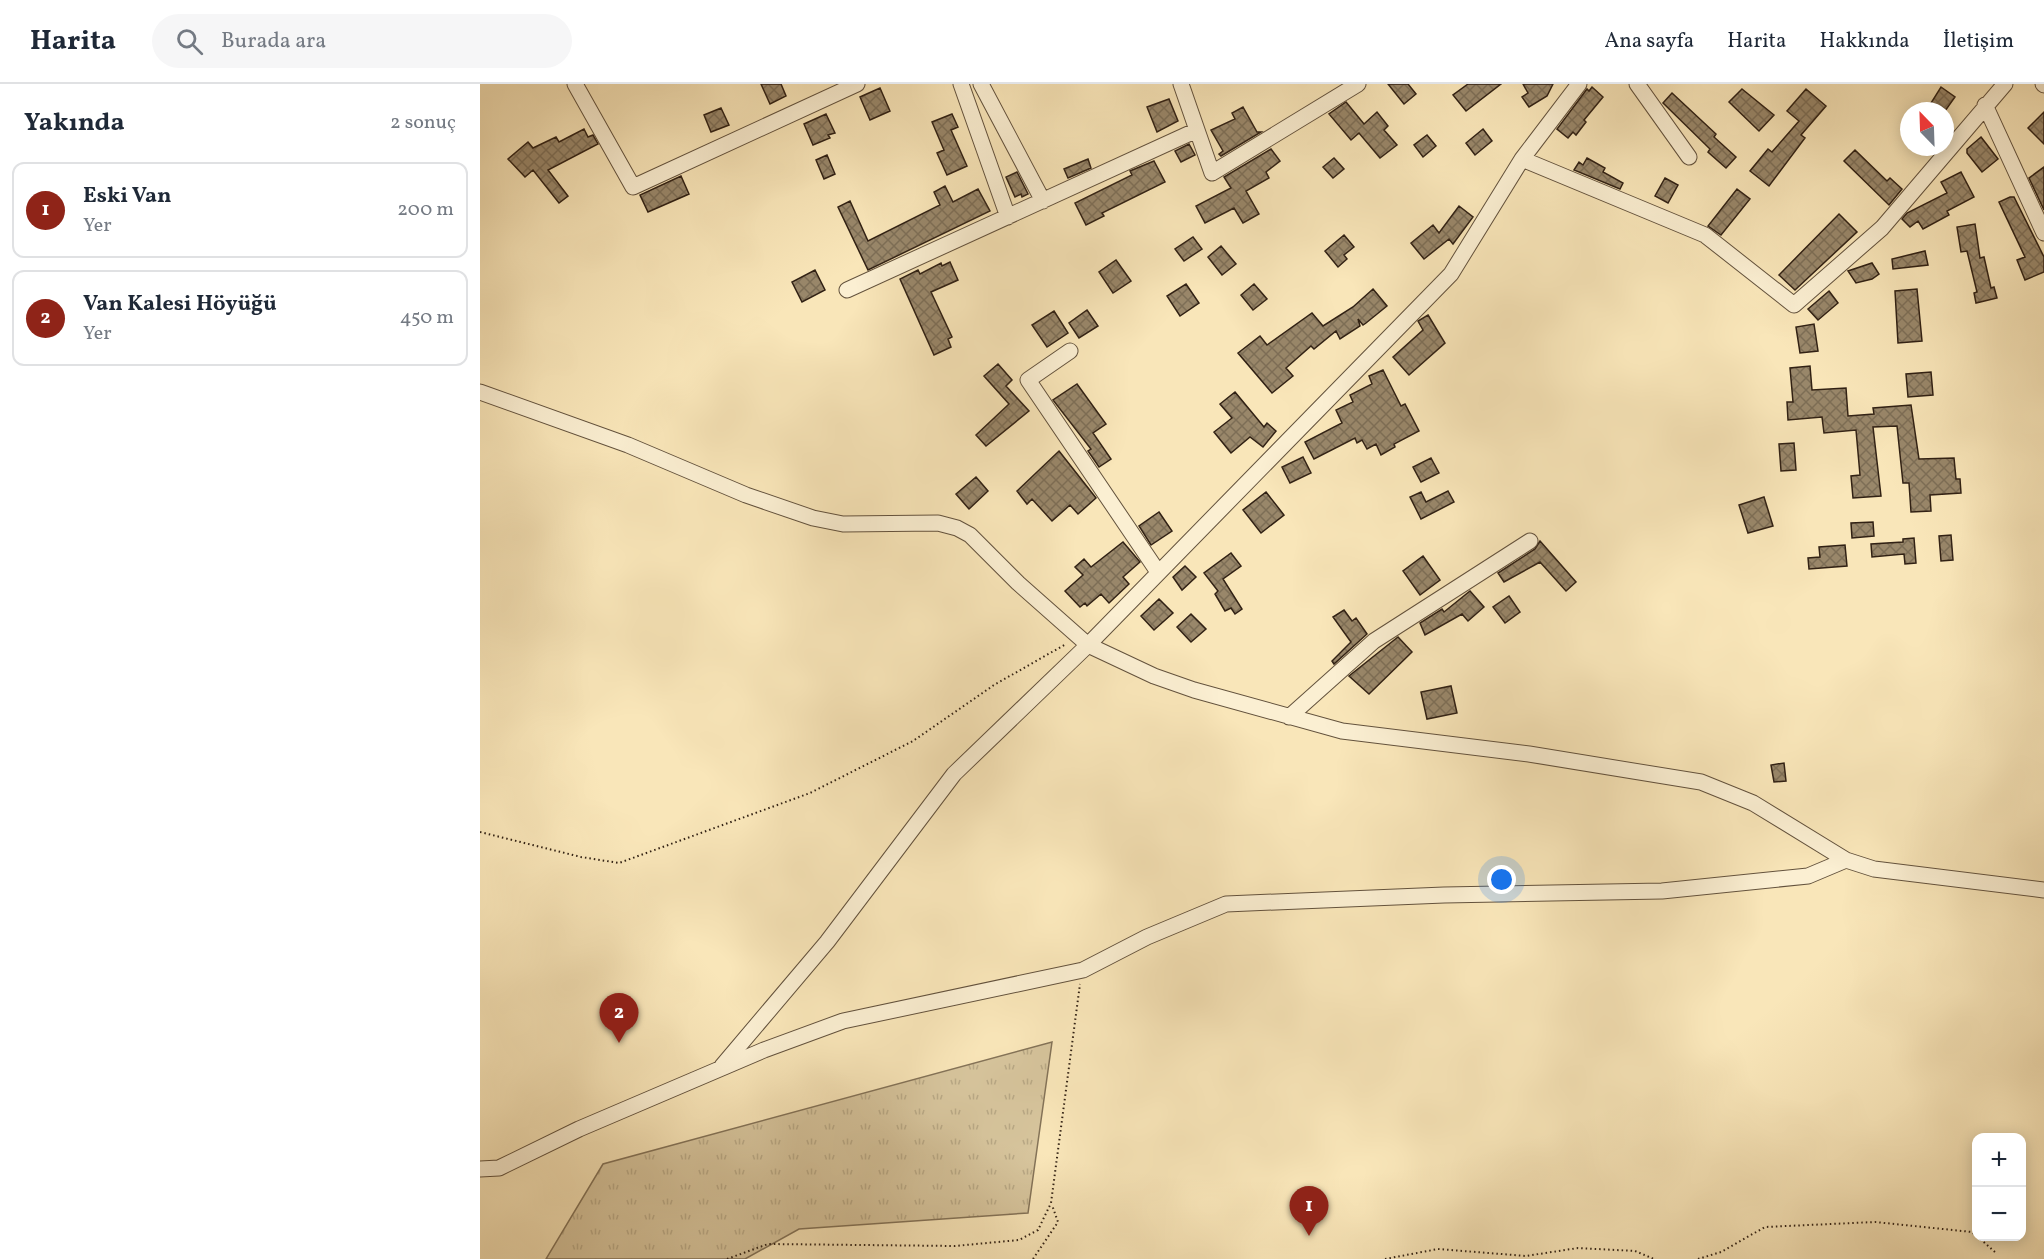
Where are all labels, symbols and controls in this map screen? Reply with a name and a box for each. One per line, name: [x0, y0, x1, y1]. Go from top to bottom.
search box: [152, 14, 572, 68]
text: Harita: [30, 22, 116, 61]
icon: search: [173, 25, 206, 58]
text: Burada ara: [221, 26, 326, 57]
text: Ana sayfa: [1604, 27, 1694, 56]
text: Harita: [1727, 27, 1786, 56]
text: Hakkında: [1819, 27, 1910, 56]
text: İletişim: [1943, 27, 2014, 56]
north arrow: [1900, 102, 1954, 156]
text: Yakında: [24, 105, 125, 141]
text: 2 sonuç: [390, 109, 456, 137]
text: Eski Van: [83, 181, 172, 212]
text: 1: [41, 196, 50, 224]
text: 200 m: [397, 196, 454, 224]
text: Yer: [83, 212, 112, 240]
text: Van Kalesi Höyüğü: [83, 289, 277, 320]
text: 2: [40, 304, 51, 332]
text: 450 m: [400, 304, 454, 332]
text: Yer: [83, 320, 112, 348]
your location: [1487, 865, 1516, 894]
pin: 2: [600, 994, 638, 1043]
map controls: [1972, 1133, 2026, 1241]
button: +: [1972, 1133, 2026, 1187]
pin: 1: [1290, 1186, 1328, 1236]
button: −: [1972, 1187, 2026, 1241]

